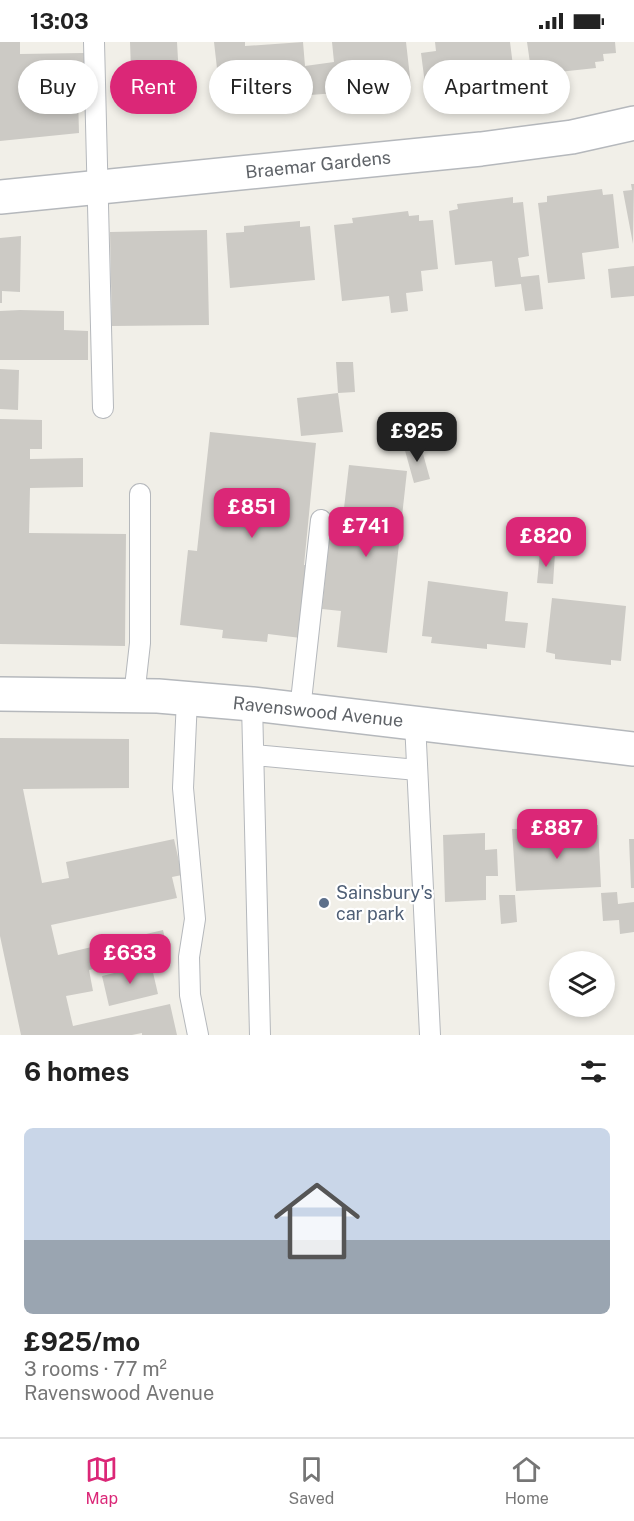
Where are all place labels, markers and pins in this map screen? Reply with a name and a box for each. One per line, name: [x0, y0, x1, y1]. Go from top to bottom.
pin: £925: [381, 412, 453, 463]
pin: £851: [216, 488, 288, 539]
pin: £741: [330, 507, 402, 558]
pin: £820: [510, 517, 582, 568]
pin: £887: [521, 809, 593, 860]
place label: Sainsbury's car park: [336, 882, 433, 924]
marker: Sainsbury's car park: [317, 896, 331, 910]
pin: £633: [94, 934, 166, 985]

